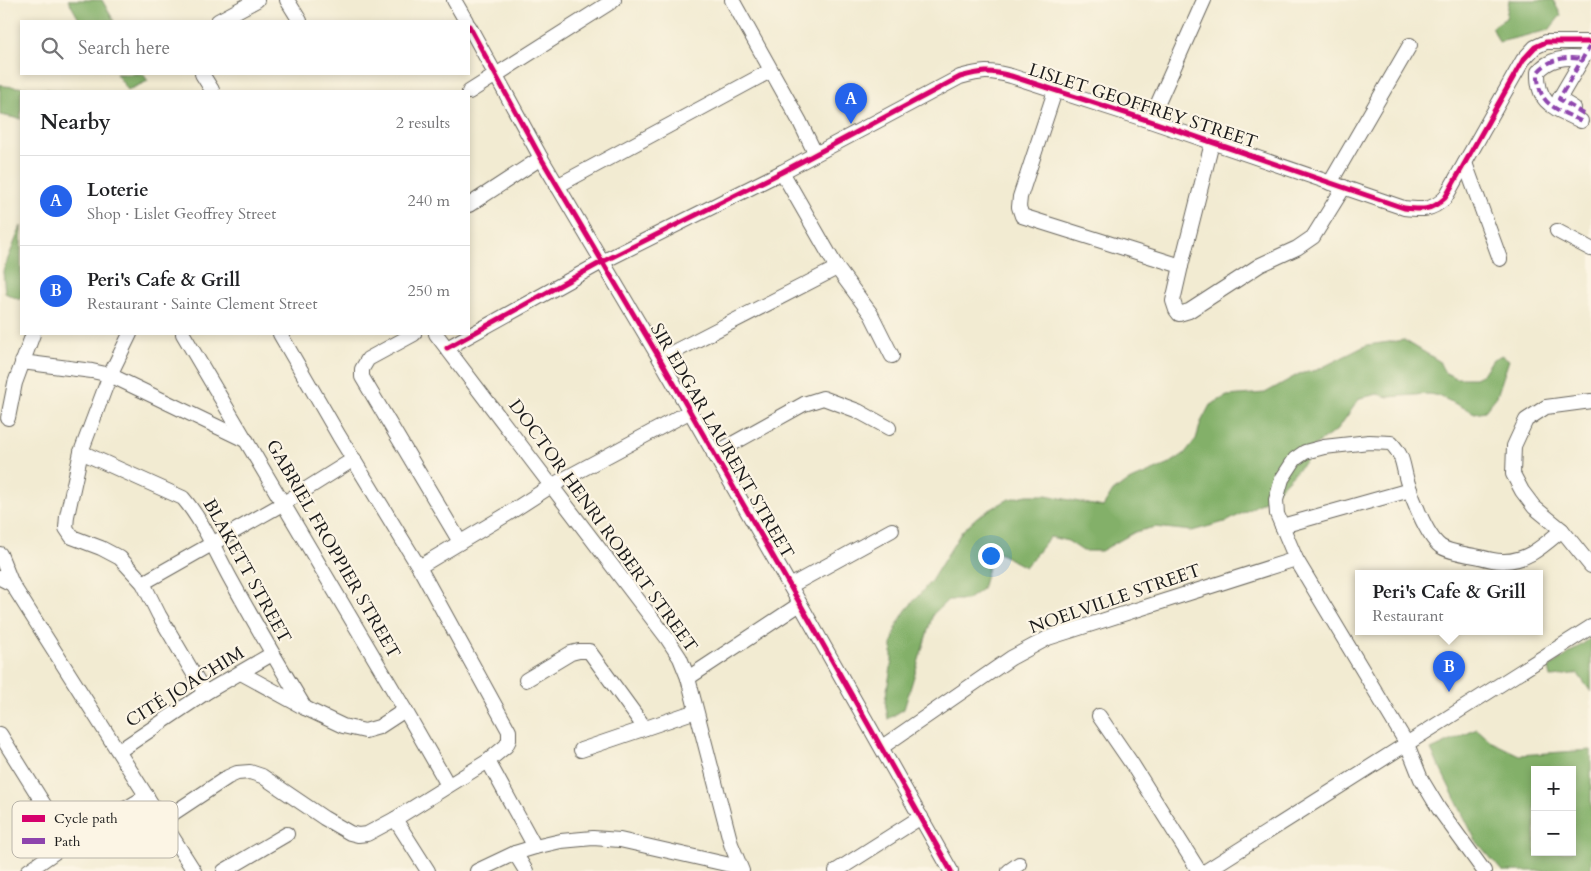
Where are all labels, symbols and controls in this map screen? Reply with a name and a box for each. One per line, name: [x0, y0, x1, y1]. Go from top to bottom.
search box: [20, 20, 470, 75]
icon: search: [38, 34, 66, 62]
text: Search here: [78, 35, 170, 61]
street label: LISLET GEOFFREY STREET: [1025, 57, 1261, 155]
pin: A: [835, 83, 867, 124]
text: Nearby: [40, 108, 111, 137]
text: 2 results: [396, 112, 450, 134]
text: Loterie: [87, 177, 149, 203]
text: A: [50, 190, 62, 212]
text: 240 m: [408, 190, 450, 212]
text: Shop · Lislet Geoffrey Street: [87, 203, 276, 225]
text: Peri's Cafe & Grill: [87, 267, 240, 293]
text: B: [50, 280, 62, 302]
text: 250 m: [408, 280, 450, 302]
text: Restaurant · Sainte Clement Street: [87, 293, 317, 315]
street label: SIR EDGAR LAURENT STREET: [644, 319, 800, 563]
street label: DOCTOR HENRI ROBERT STREET: [503, 394, 703, 658]
street label: GABRIEL FROPPIER STREET: [260, 435, 406, 663]
street label: BLAKETT STREET: [197, 494, 297, 648]
your location: [978, 543, 1004, 569]
street label: NOELVILLE STREET: [1026, 558, 1204, 640]
popup: [1355, 570, 1543, 635]
text: Peri's Cafe & Grill: [1372, 579, 1526, 605]
text: Restaurant: [1372, 605, 1444, 627]
street label: CITÉ JOACHIM: [121, 640, 249, 733]
pin: B: [1433, 651, 1465, 692]
map controls: [1531, 766, 1576, 856]
button: +: [1531, 766, 1576, 811]
legend: [12, 801, 178, 858]
text: Cycle path: [54, 809, 118, 828]
button: −: [1531, 811, 1576, 856]
text: Path: [54, 832, 81, 851]

